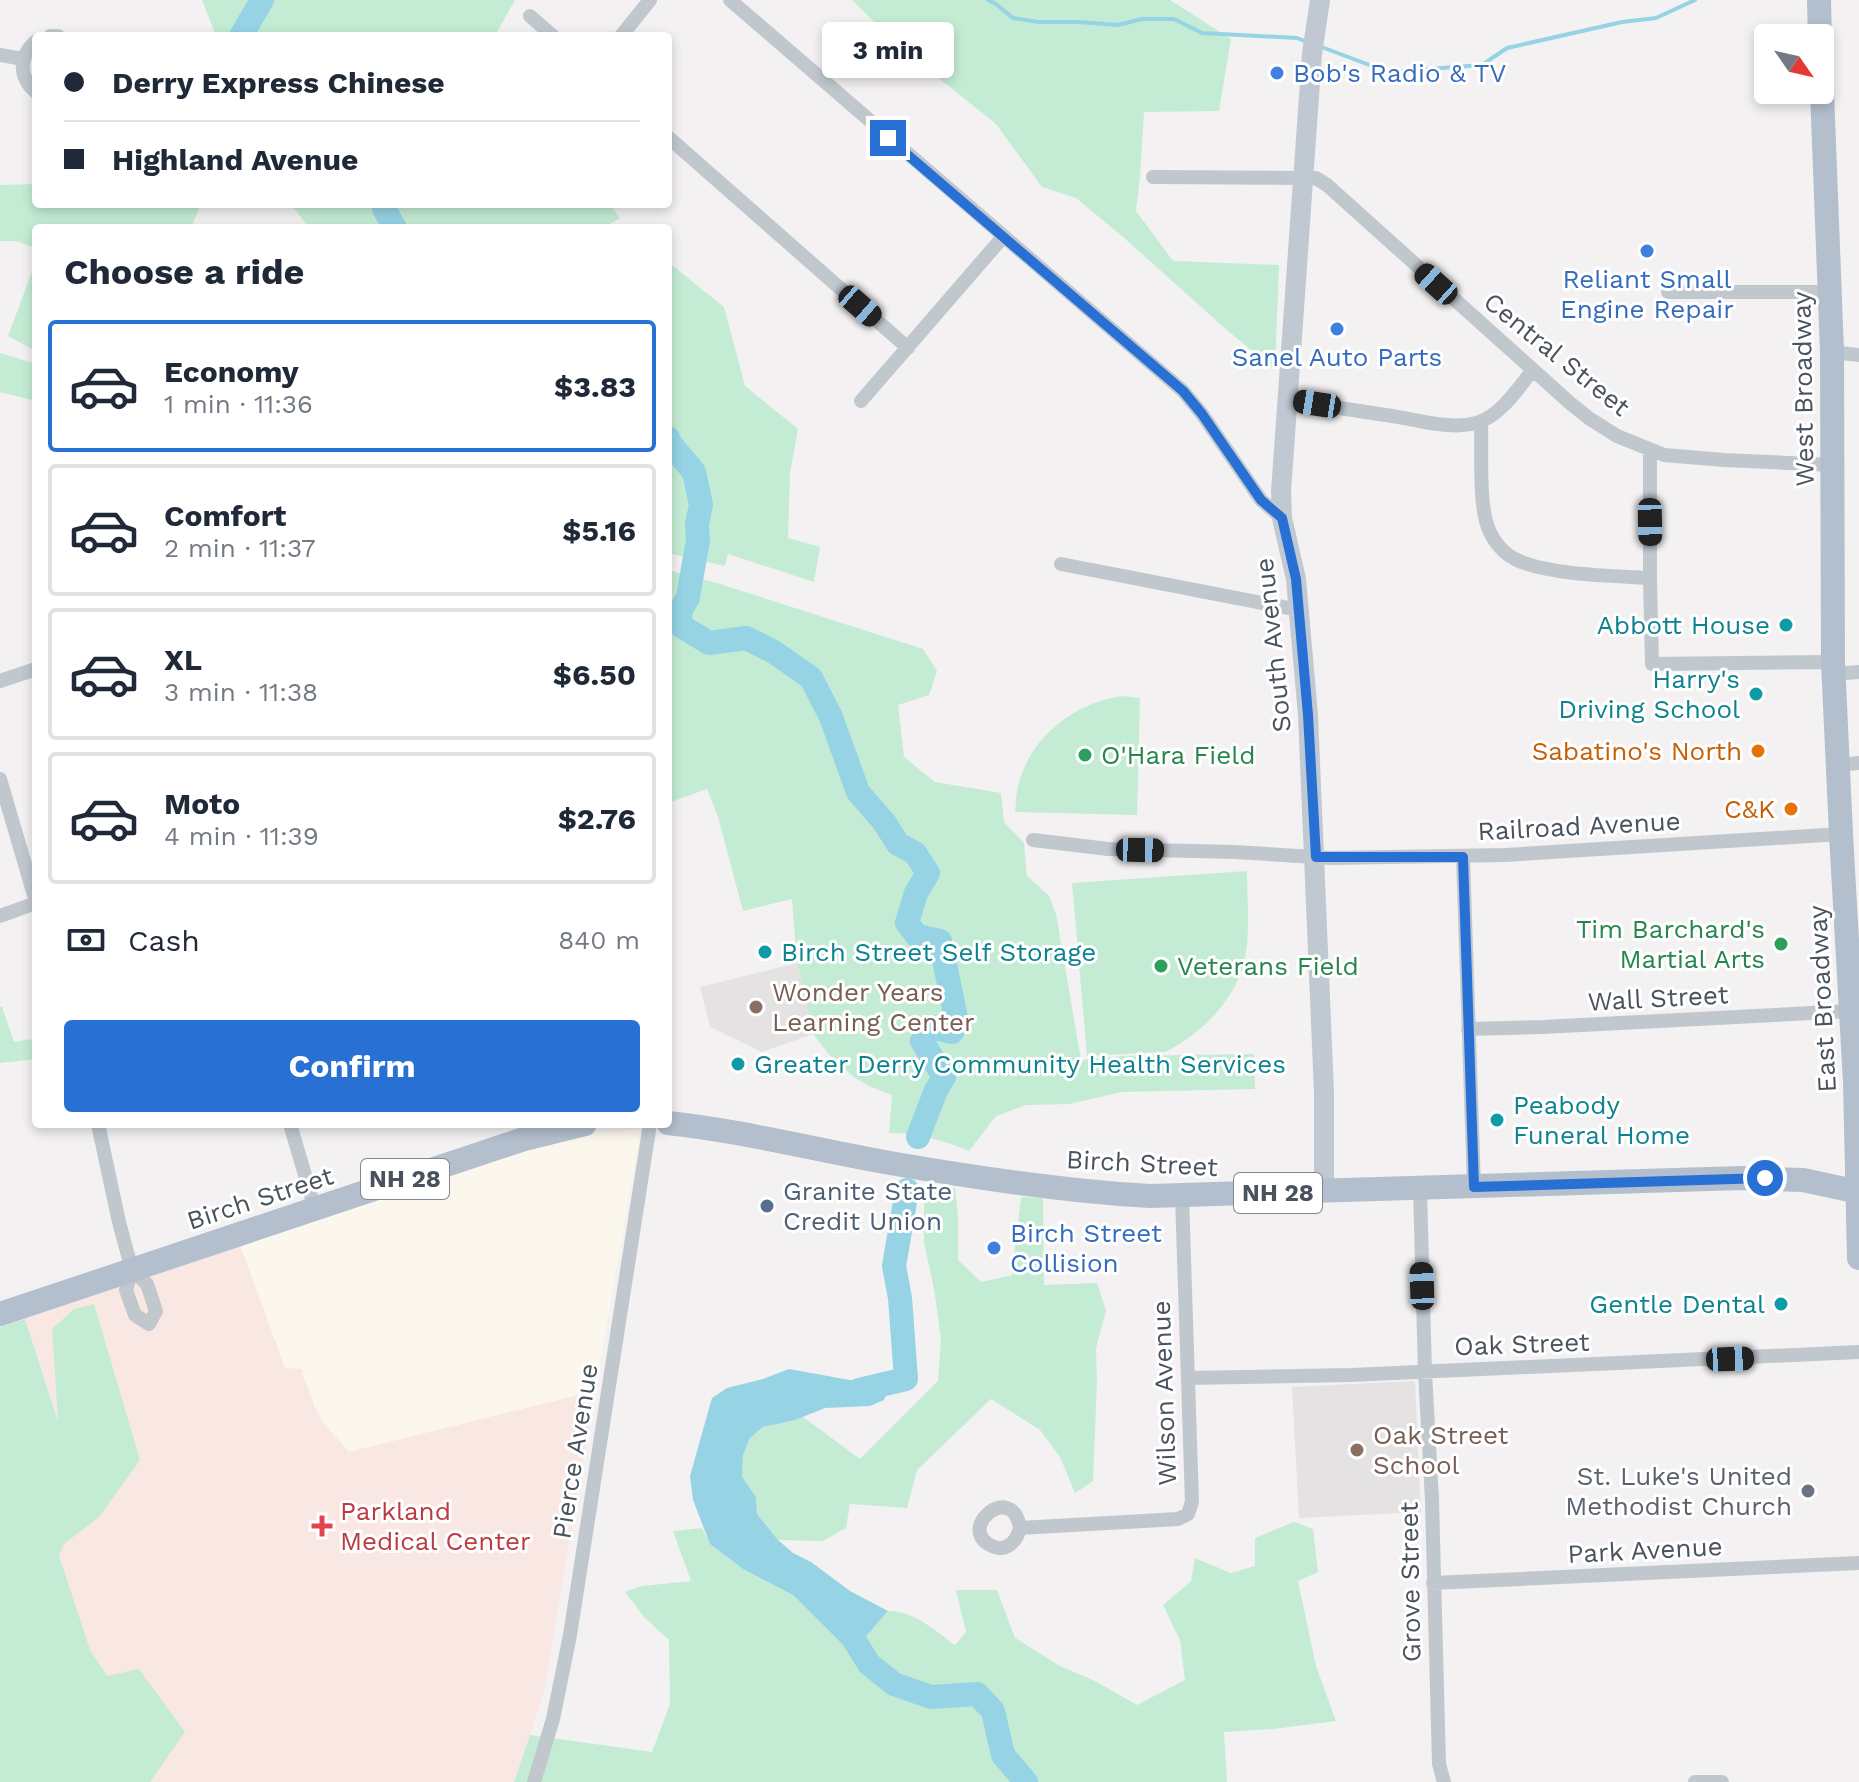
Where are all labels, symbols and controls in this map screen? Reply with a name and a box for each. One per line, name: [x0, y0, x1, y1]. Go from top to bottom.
callout: 3 min: [822, 22, 954, 78]
north arrow: [1754, 24, 1834, 104]
map controls: [1754, 24, 1834, 104]
text: 3 min: [852, 35, 924, 65]
place label: Bob's Radio & TV: [1293, 58, 1506, 88]
marker: Bob's Radio & TV: [1268, 64, 1286, 82]
text: Derry Express Chinese: [112, 65, 445, 100]
route end: [870, 120, 906, 156]
text: Highland Avenue: [112, 142, 358, 177]
marker: Reliant Small Engine Repair: [1638, 242, 1656, 260]
text: Choose a ride: [64, 251, 304, 293]
car: [1410, 259, 1462, 309]
place label: Reliant Small Engine Repair: [1560, 264, 1734, 324]
car: [834, 281, 886, 331]
street label: Central Street: [1478, 286, 1636, 422]
street label: West Broadway: [1786, 291, 1820, 487]
marker: Sanel Auto Parts: [1328, 320, 1346, 338]
place label: Sanel Auto Parts: [1232, 342, 1442, 372]
icon: car: [68, 350, 140, 422]
text: Economy: [164, 354, 299, 389]
text: $3.83: [554, 369, 636, 404]
car: [1291, 388, 1343, 420]
text: 1 min · 11:36: [164, 389, 313, 419]
icon: car: [68, 494, 140, 566]
text: Comfort: [164, 498, 286, 533]
car: [1638, 498, 1662, 546]
text: $5.16: [562, 513, 636, 548]
text: 2 min · 11:37: [164, 533, 316, 563]
street label: South Avenue: [1249, 556, 1297, 734]
place label: Abbott House: [1597, 610, 1770, 640]
marker: Abbott House: [1777, 616, 1795, 634]
icon: car: [68, 638, 140, 710]
text: XL: [164, 642, 202, 677]
text: $6.50: [553, 657, 636, 692]
place label: Harry's Driving School: [1558, 664, 1740, 724]
text: 3 min · 11:38: [164, 677, 318, 707]
marker: Harry's Driving School: [1747, 685, 1765, 703]
place label: Sabatino's North: [1532, 736, 1742, 766]
place label: O'Hara Field: [1101, 740, 1255, 770]
marker: Sabatino's North: [1749, 742, 1767, 760]
marker: O'Hara Field: [1076, 746, 1094, 764]
icon: car: [68, 782, 140, 854]
text: Moto: [164, 786, 240, 821]
place label: C&K: [1724, 794, 1775, 824]
marker: C&K: [1782, 800, 1800, 818]
text: $2.76: [558, 801, 636, 836]
street label: Railroad Avenue: [1477, 806, 1681, 846]
text: 4 min · 11:39: [164, 821, 319, 851]
car: [1116, 838, 1164, 862]
street label: East Broadway: [1802, 904, 1842, 1093]
place label: Tim Barchard's Martial Arts: [1576, 914, 1765, 974]
icon: cash: [64, 918, 108, 962]
text: Cash: [128, 923, 200, 958]
text: 840 m: [558, 925, 640, 955]
marker: Tim Barchard's Martial Arts: [1772, 935, 1790, 953]
place label: Birch Street Self Storage: [781, 937, 1096, 967]
marker: Birch Street Self Storage: [756, 943, 774, 961]
place label: Veterans Field: [1177, 951, 1359, 981]
marker: Veterans Field: [1152, 957, 1170, 975]
place label: Wonder Years Learning Center: [772, 977, 975, 1037]
street label: Wall Street: [1587, 979, 1729, 1017]
marker: Wonder Years Learning Center: [747, 998, 765, 1016]
button: Confirm: [64, 1020, 640, 1112]
place label: Greater Derry Community Health Services: [754, 1049, 1286, 1079]
marker: Greater Derry Community Health Services: [729, 1055, 747, 1073]
place label: Peabody Funeral Home: [1513, 1090, 1690, 1150]
marker: Peabody Funeral Home: [1488, 1111, 1506, 1129]
street label: Birch Street: [1065, 1144, 1219, 1182]
road number: NH 28: [361, 1159, 449, 1199]
street label: Birch Street: [183, 1160, 337, 1236]
route start: [1747, 1160, 1783, 1196]
road number: NH 28: [1234, 1173, 1322, 1213]
place label: Granite State Credit Union: [783, 1176, 952, 1236]
marker: Granite State Credit Union: [758, 1197, 776, 1215]
place label: Birch Street Collision: [1010, 1218, 1162, 1278]
marker: Birch Street Collision: [985, 1239, 1003, 1257]
car: [1409, 1262, 1435, 1310]
place label: Gentle Dental: [1589, 1289, 1765, 1319]
marker: Gentle Dental: [1772, 1295, 1790, 1313]
street label: Wilson Avenue: [1146, 1300, 1182, 1486]
street label: Oak Street: [1454, 1327, 1590, 1361]
car: [1706, 1346, 1754, 1372]
street label: Pierce Avenue: [546, 1361, 604, 1541]
place label: Oak Street School: [1373, 1420, 1509, 1480]
marker: Oak Street School: [1348, 1441, 1366, 1459]
place label: St. Luke's United Methodist Church: [1565, 1461, 1792, 1521]
marker: St. Luke's United Methodist Church: [1799, 1482, 1817, 1500]
place label: Parkland Medical Center: [340, 1496, 531, 1556]
street label: Grove Street: [1394, 1502, 1426, 1662]
marker: Parkland Medical Center: [311, 1515, 333, 1537]
street label: Park Avenue: [1567, 1531, 1723, 1569]

